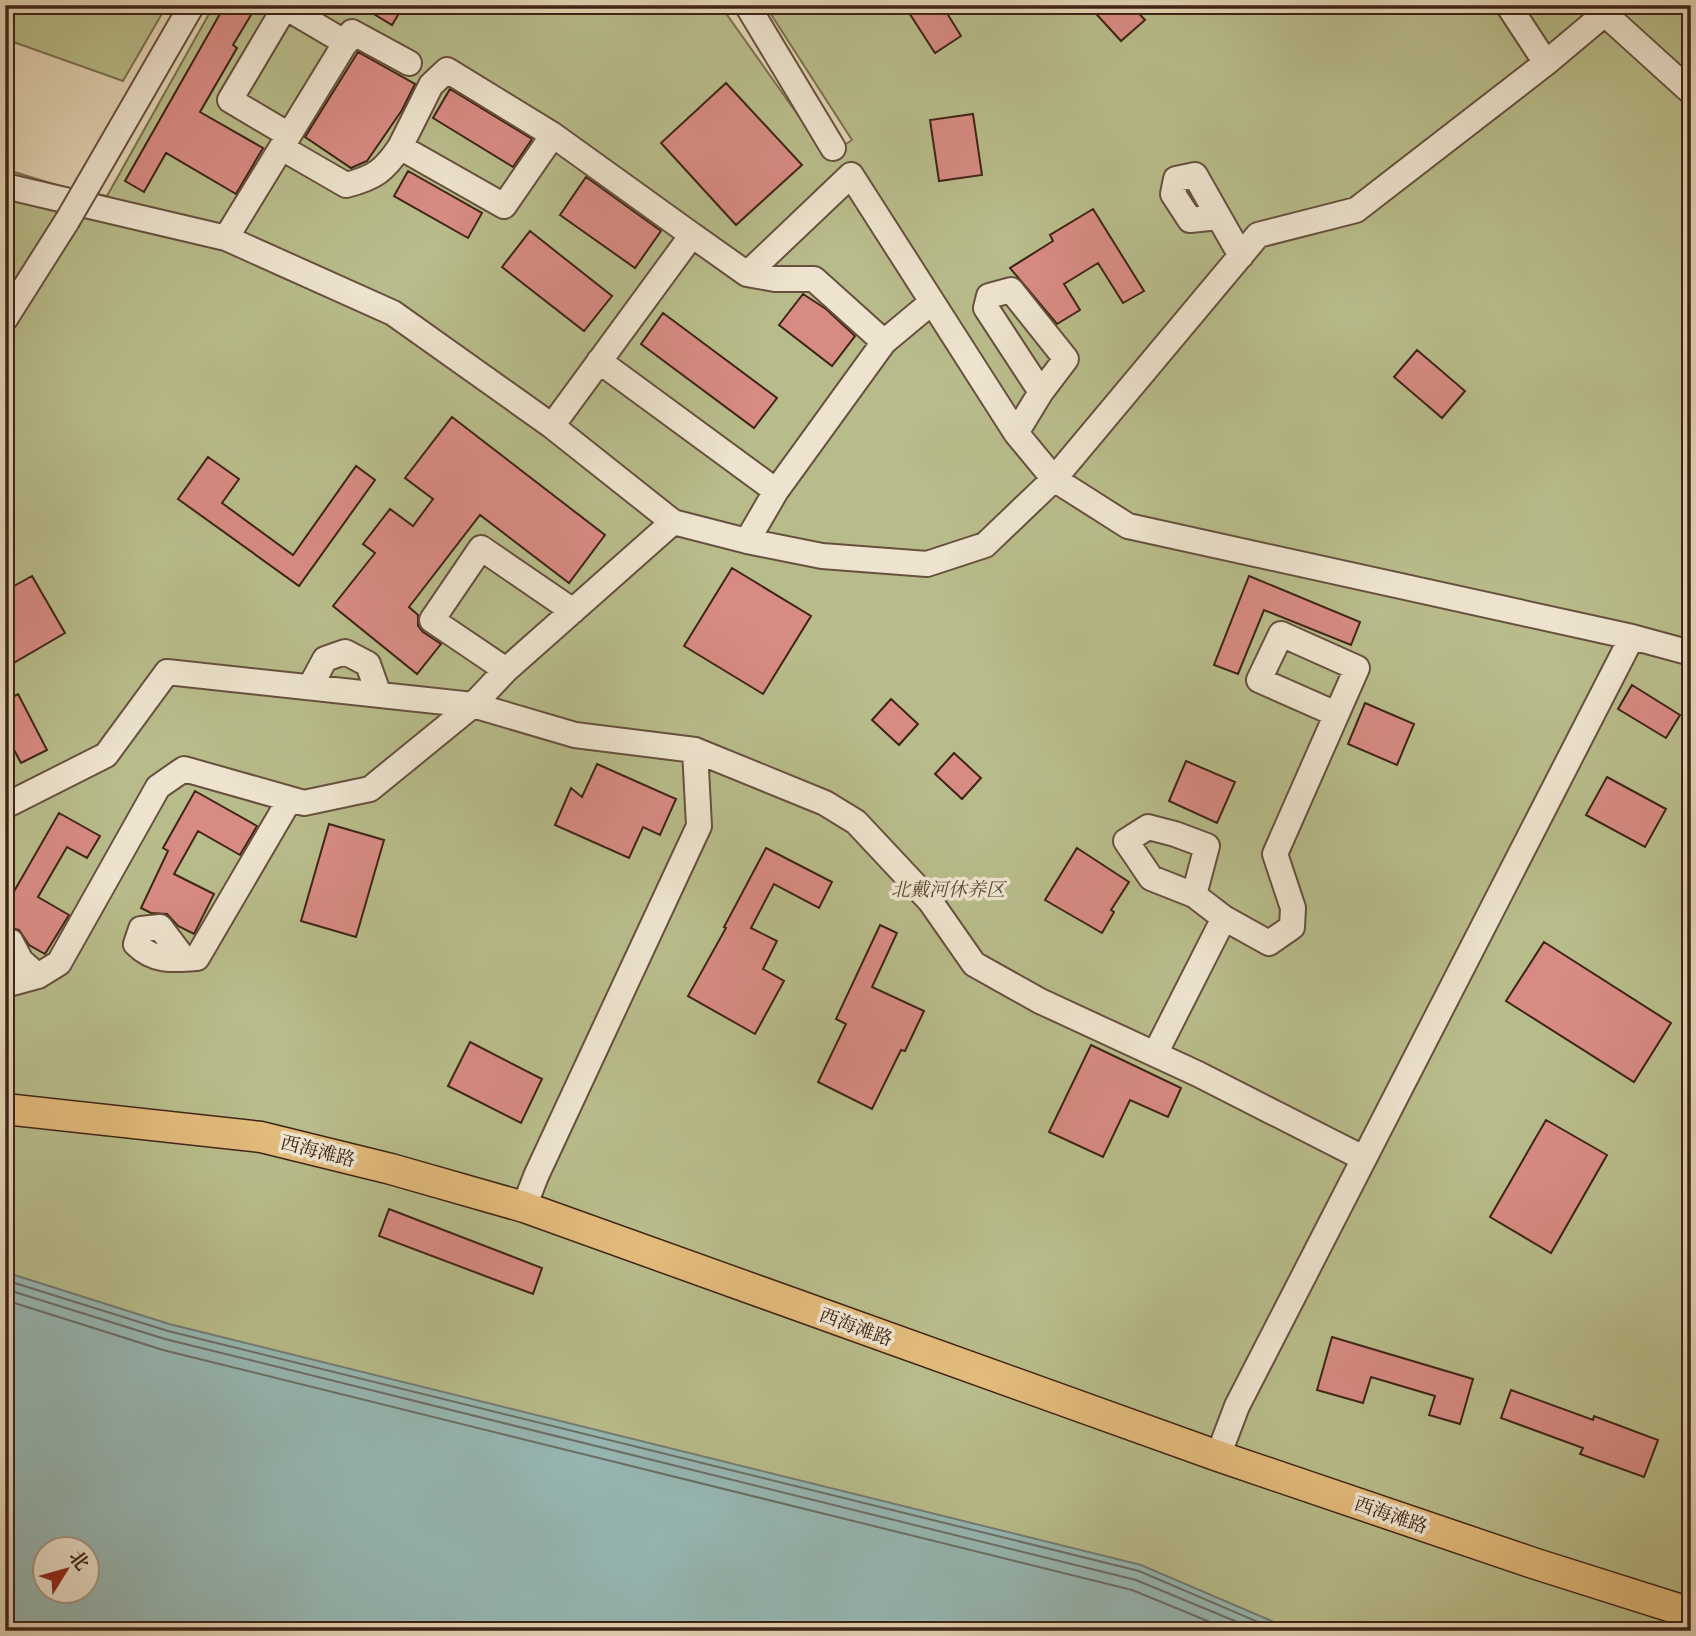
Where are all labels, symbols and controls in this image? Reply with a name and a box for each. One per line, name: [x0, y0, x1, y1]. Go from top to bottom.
park label: 北戴河休养区: [891, 878, 1008, 901]
street label: 西海滩路: [278, 1131, 358, 1171]
street label: 西海滩路: [816, 1303, 896, 1351]
street label: 西海滩路: [1351, 1492, 1431, 1538]
north arrow: [32, 1534, 102, 1604]
text: 北: [64, 1546, 94, 1575]

